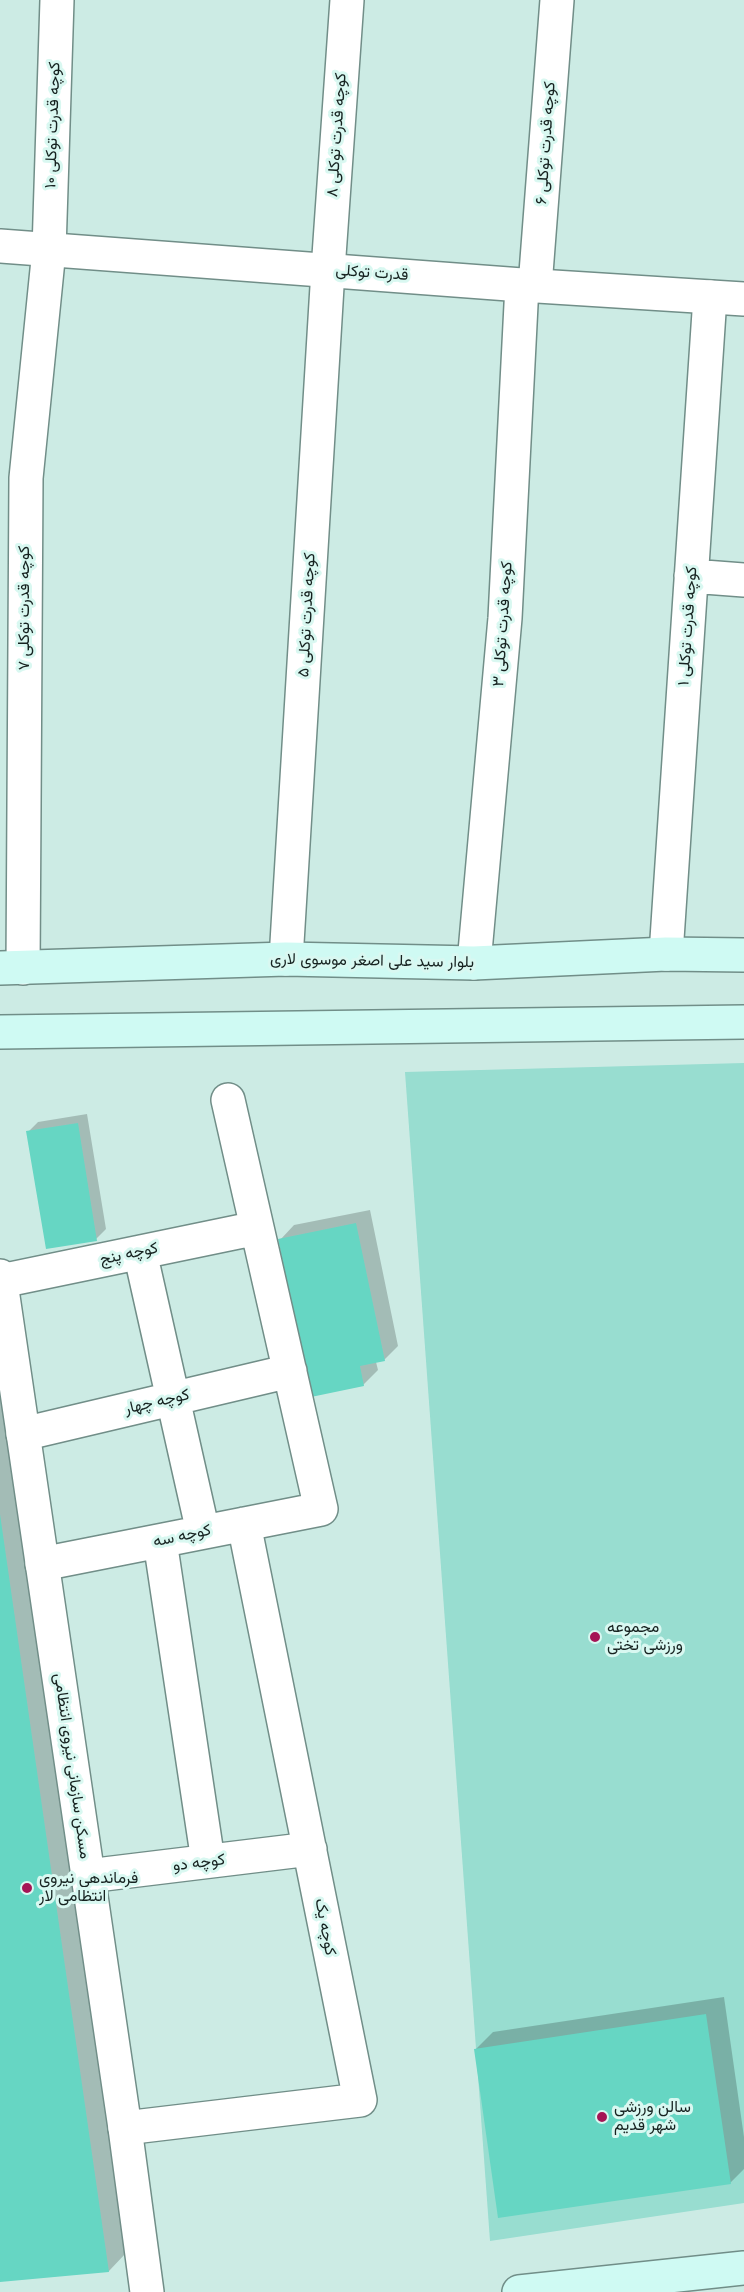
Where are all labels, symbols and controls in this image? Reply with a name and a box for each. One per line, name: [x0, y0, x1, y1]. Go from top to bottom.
street label: کوچه قدرت توکلی ۱۰: [41, 61, 65, 189]
street label: کوچه قدرت توکلی ۸: [323, 72, 351, 198]
street label: کوچه قدرت توکلی ۶: [532, 81, 560, 205]
street label: قدرت توکلی: [335, 261, 409, 285]
street label: کوچه قدرت توکلی ۷: [15, 546, 35, 670]
street label: کوچه قدرت توکلی ۵: [294, 552, 320, 678]
street label: کوچه قدرت توکلی ۳: [489, 561, 517, 687]
street label: کوچه قدرت توکلی ۱: [674, 566, 702, 686]
street label: بلوار سید علی اصغر موسوی لاری: [270, 950, 474, 972]
street label: کوچه پنج: [98, 1238, 160, 1270]
street label: کوچه چهار: [123, 1385, 191, 1419]
street label: کوچه سه: [151, 1521, 213, 1551]
place label: مجموعه ورزشی تختی: [607, 1618, 683, 1656]
marker: مجموعه ورزشی تختی: [588, 1630, 602, 1644]
street label: مسکن سازمانی نیروی انتظامی: [49, 1672, 95, 1860]
street label: کوچه دو: [172, 1850, 226, 1876]
place label: فرماندهی نیروی انتظامی لار: [39, 1869, 138, 1907]
marker: فرماندهی نیروی انتظامی لار: [20, 1881, 34, 1895]
street label: کوچه یک: [310, 1897, 340, 1957]
place label: سالن ورزشی شهر قدیم: [614, 2098, 691, 2136]
marker: سالن ورزشی شهر قدیم: [595, 2110, 609, 2124]

